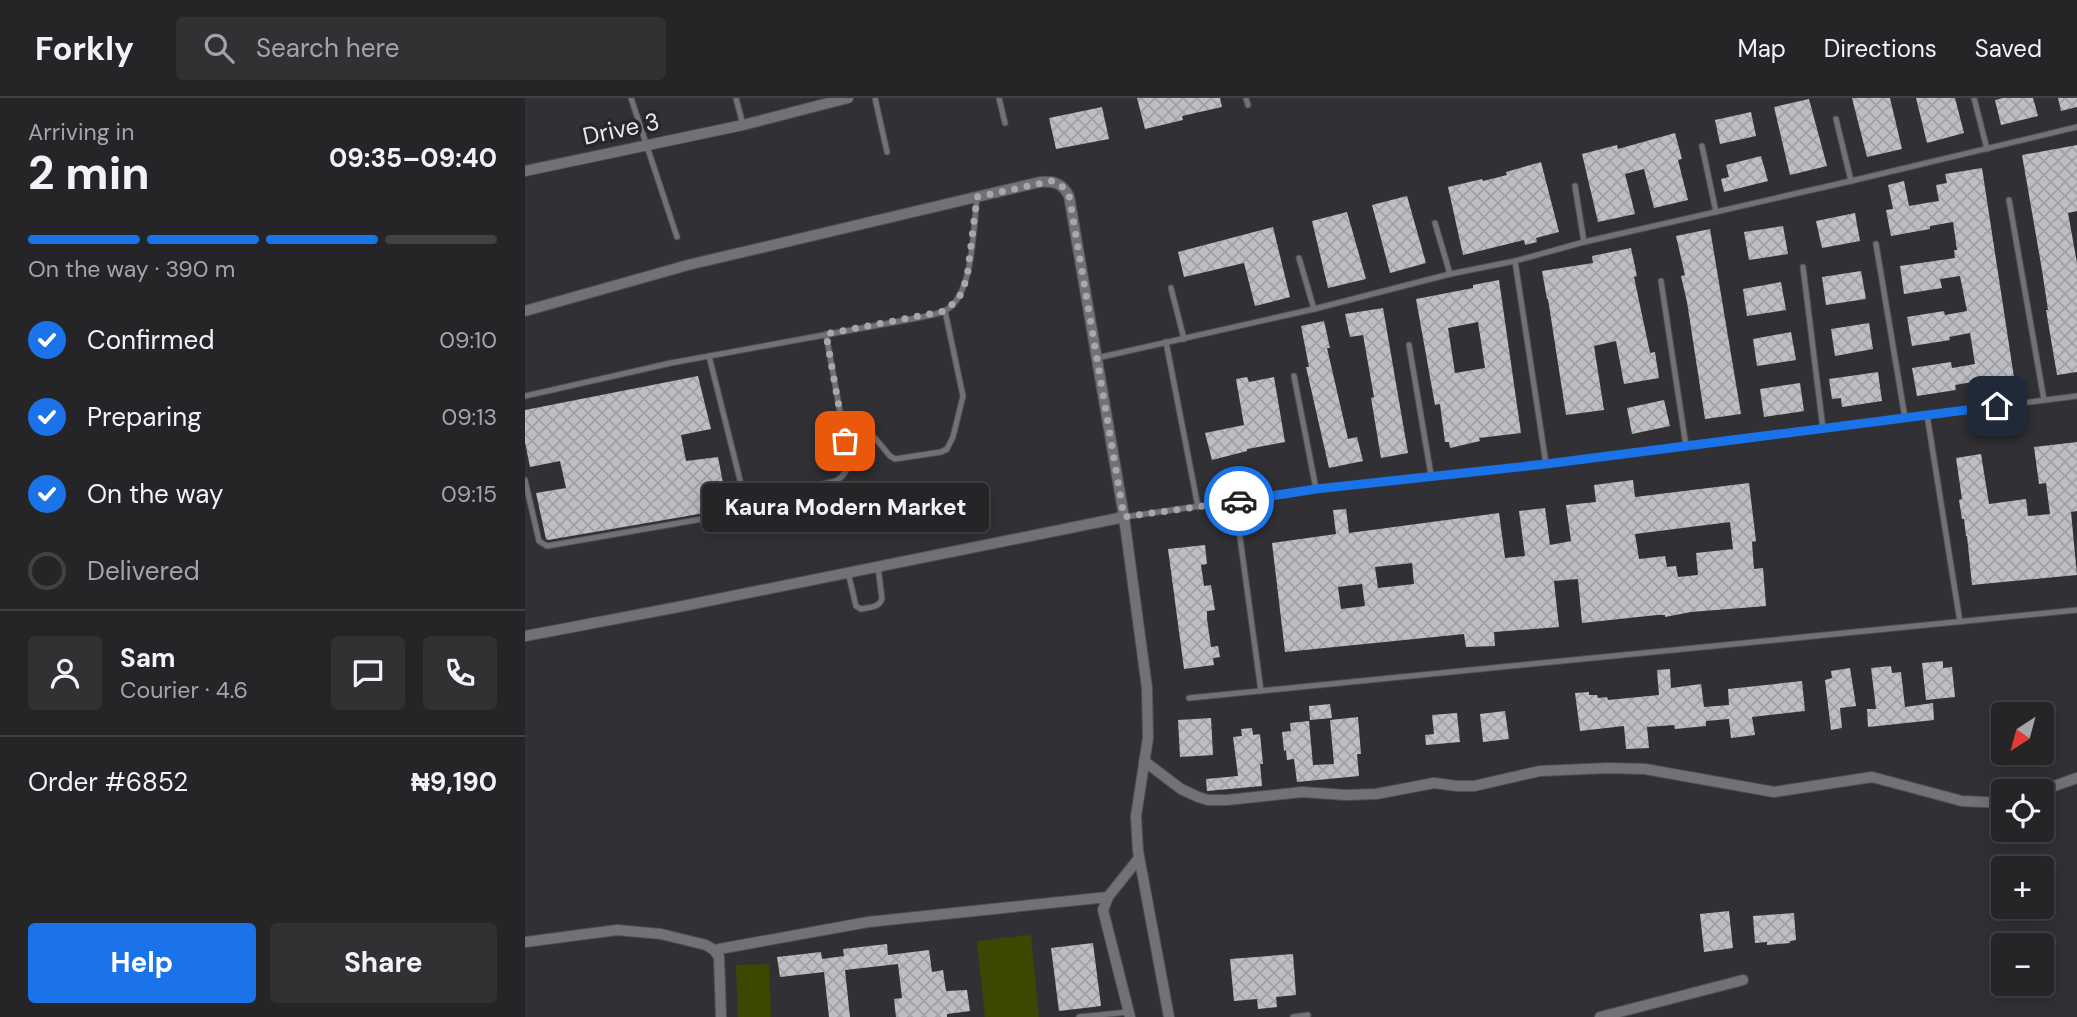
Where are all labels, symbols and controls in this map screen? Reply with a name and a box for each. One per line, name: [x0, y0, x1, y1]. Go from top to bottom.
search box: [176, 17, 666, 80]
text: Forkly: [35, 27, 134, 70]
icon: search: [200, 29, 238, 67]
text: Search here: [256, 31, 399, 65]
text: Map: [1738, 33, 1786, 64]
text: Directions: [1824, 33, 1937, 64]
text: Saved: [1975, 33, 2042, 64]
street label: Drive 3: [580, 105, 662, 152]
text: Arriving in: [28, 117, 134, 147]
text: 09:35–09:40: [329, 141, 497, 175]
text: 2 min: [28, 143, 150, 203]
text: On the way · 390 m: [28, 254, 235, 284]
icon: check: [28, 321, 66, 359]
text: Confirmed: [87, 323, 214, 357]
text: 09:10: [439, 325, 497, 355]
pin: [1967, 376, 2027, 436]
icon: home: [1978, 387, 2016, 425]
icon: check: [28, 398, 66, 436]
text: Preparing: [87, 400, 202, 434]
text: 09:13: [441, 402, 497, 432]
pin: [815, 411, 875, 471]
icon: bag: [826, 422, 864, 460]
courier: [1204, 466, 1274, 536]
icon: check: [28, 475, 66, 513]
text: On the way: [87, 477, 223, 511]
text: 09:15: [441, 479, 497, 509]
icon: car: [1220, 482, 1258, 520]
callout: Kaura Modern Market: [701, 483, 989, 532]
text: Kaura Modern Market: [725, 492, 966, 522]
text: Delivered: [87, 554, 200, 588]
button: person: [28, 636, 102, 710]
button: chat: [331, 636, 405, 710]
button: phone: [423, 636, 497, 710]
text: Sam: [120, 641, 175, 675]
text: Courier · 4.6: [120, 675, 248, 705]
north arrow: [1991, 702, 2055, 765]
map controls: [1991, 702, 2054, 996]
text: Order #6852: [28, 765, 188, 799]
text: ₦9,190: [411, 765, 497, 799]
button: locate: [1991, 779, 2054, 842]
button: +: [1991, 856, 2054, 919]
button: Help: [28, 923, 256, 1003]
button: Share: [270, 923, 497, 1003]
button: −: [1991, 933, 2054, 996]

